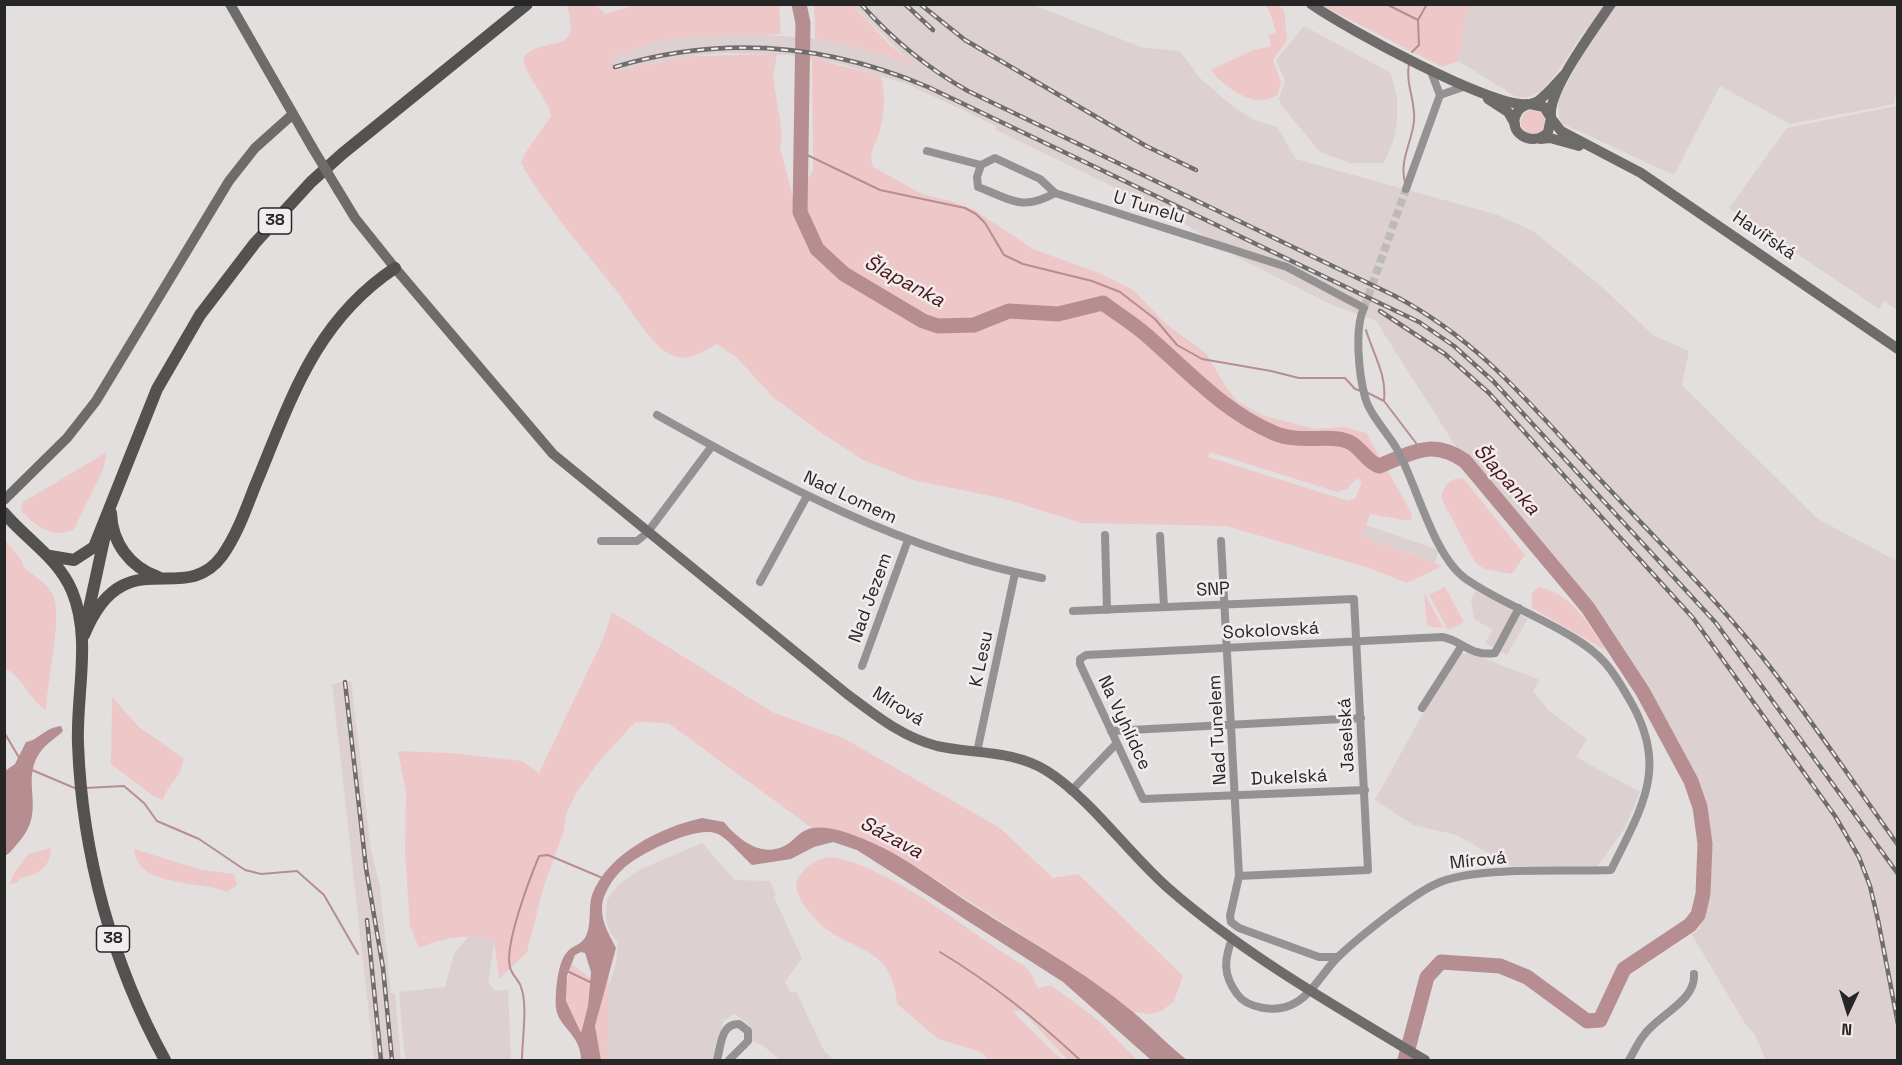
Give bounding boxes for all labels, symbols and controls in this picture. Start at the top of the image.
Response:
street label: U Tunelu [1110,187,1188,229]
street label: Havířská [1728,207,1800,265]
road number: 38 [258,208,292,234]
water label: Šlapanka [860,251,948,313]
water label: Šlapanka [1468,440,1544,520]
street label: Nad Lomem [800,467,900,529]
street label: Nad Jezem [845,550,897,646]
street label: SNP [1196,578,1230,602]
street label: Sokolovská [1222,618,1320,644]
street label: K Lesu [966,629,998,689]
street label: Na Vyhlídce [1093,672,1155,774]
street label: Nad Tunelem [1204,674,1232,786]
street label: Mírová [868,683,928,731]
street label: Jaselská [1334,697,1360,773]
street label: Dukelská [1250,765,1328,791]
water label: Sázava [856,812,926,864]
street label: Mírová [1449,847,1507,875]
road number: 38 [96,926,130,952]
north arrow [1818,981,1878,1041]
text: N [1841,1019,1853,1040]

